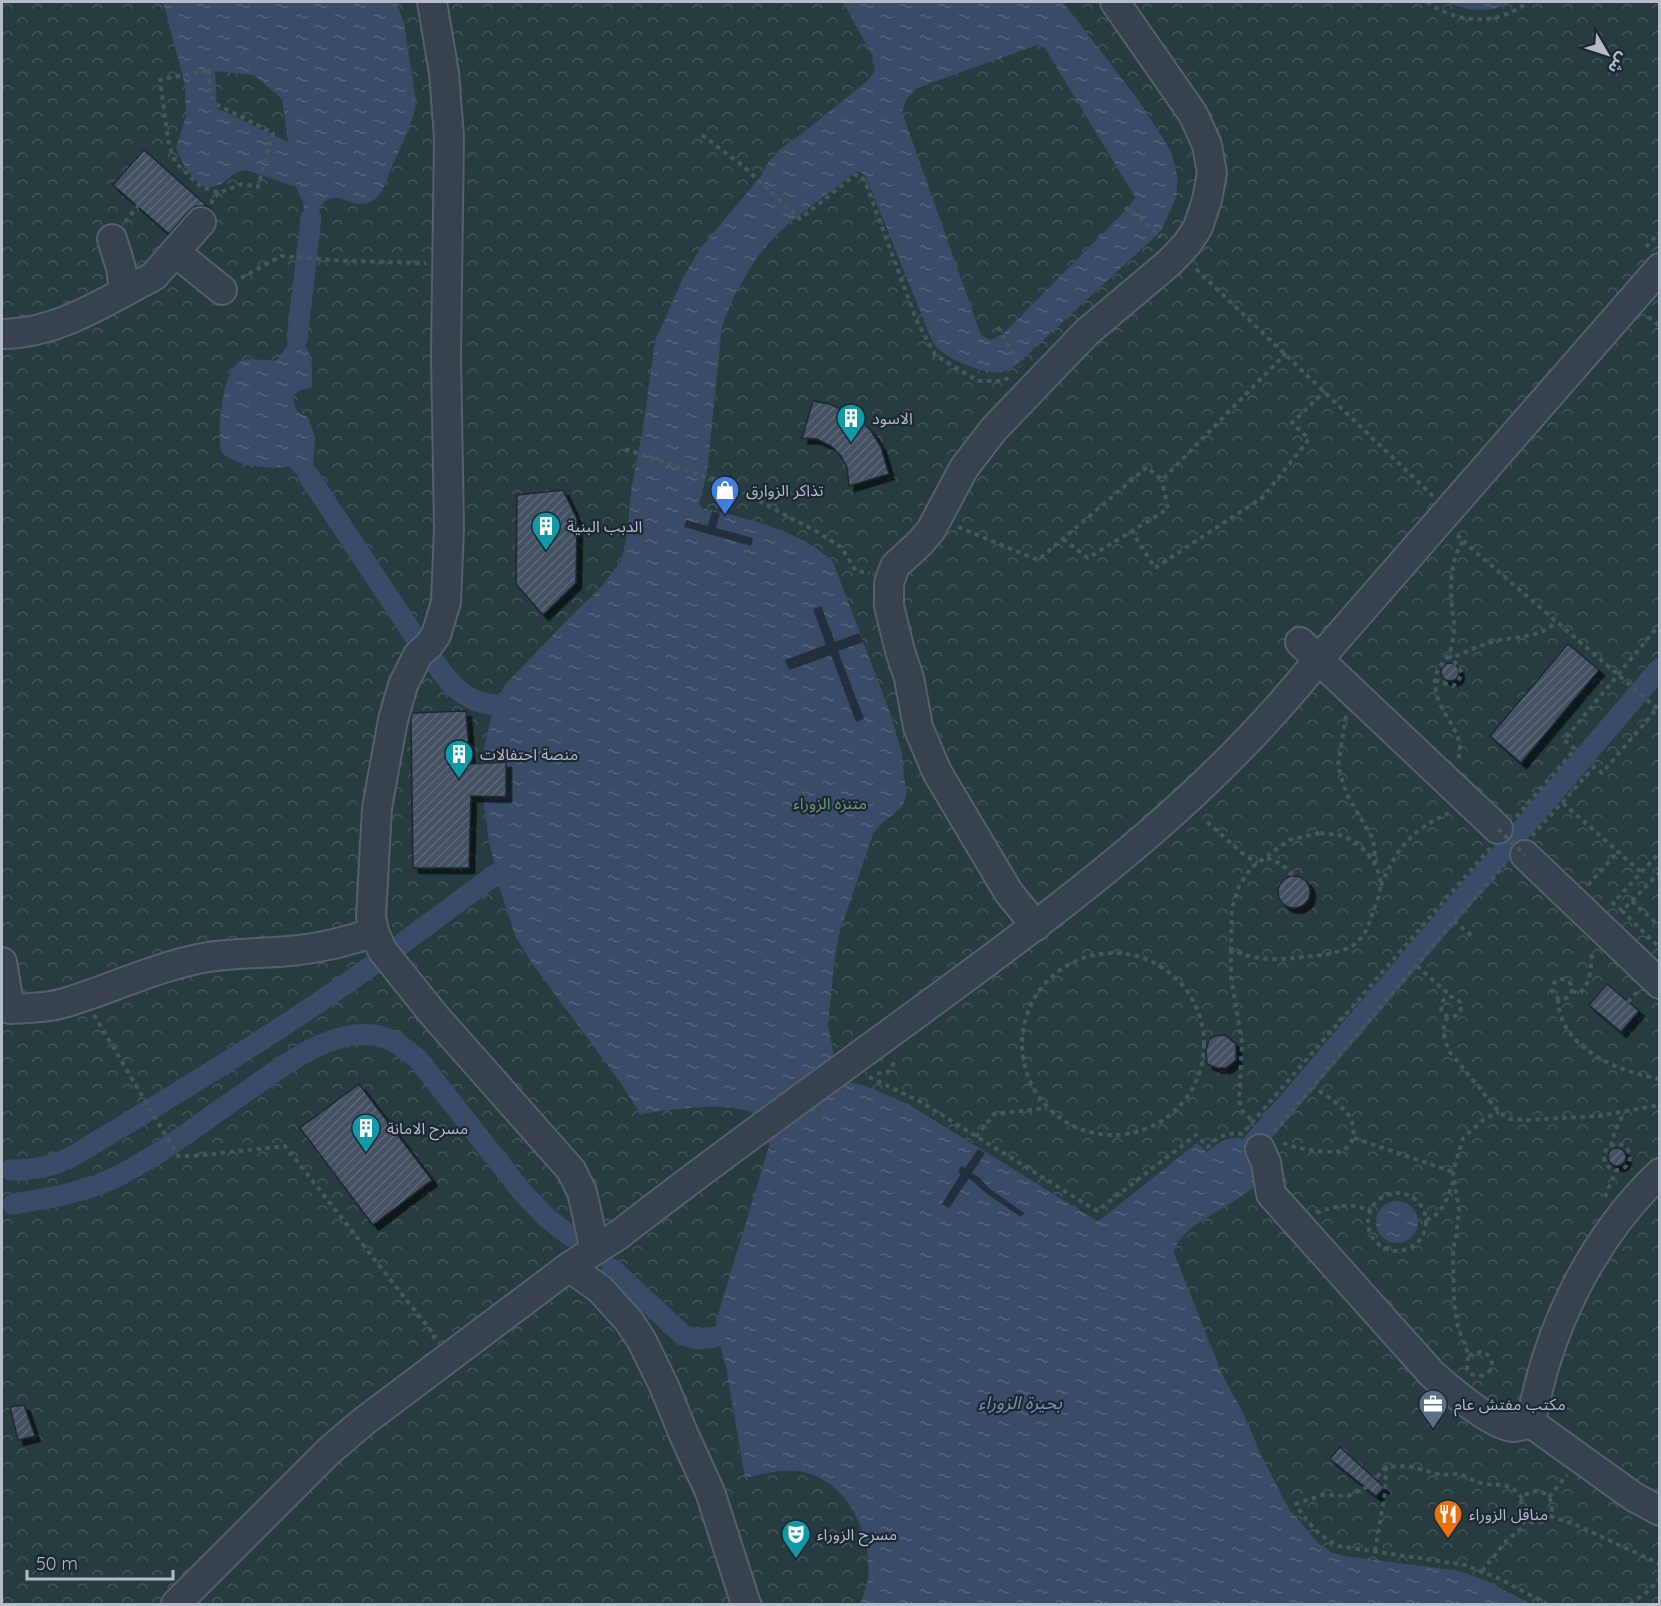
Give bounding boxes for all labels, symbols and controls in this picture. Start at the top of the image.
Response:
north arrow [1577,24,1637,84]
text: ش [1604,49,1633,78]
building icon: الاسود [835,402,867,444]
place label: الاسود [872,408,913,428]
shop icon: تذاكر الزوارق [709,474,741,516]
place label: تذاكر الزوارق [746,480,824,500]
building icon: الدبب البنية [530,510,562,552]
place label: الدبب البنية [567,516,642,536]
building icon: منصة احتفالات [443,738,475,780]
place label: منصة احتفالات [480,744,578,764]
park label: متنزه الزوراء [793,793,867,813]
building icon: مسرح الامانة [350,1112,382,1154]
place label: مسرح الامانة [387,1118,468,1141]
office icon: مكتب مفتش عام [1417,1388,1449,1430]
water label: بحيرة الزوراء [978,1391,1062,1414]
place label: مكتب مفتش عام [1454,1394,1566,1417]
restaurant icon: مناقل الزوراء [1432,1498,1464,1540]
place label: مناقل الزوراء [1469,1504,1548,1524]
theatre icon: مسرح الزوراء [780,1518,812,1560]
place label: مسرح الزوراء [817,1524,897,1547]
scale bar [27,1543,172,1581]
text: 50 m [36,1552,78,1575]

